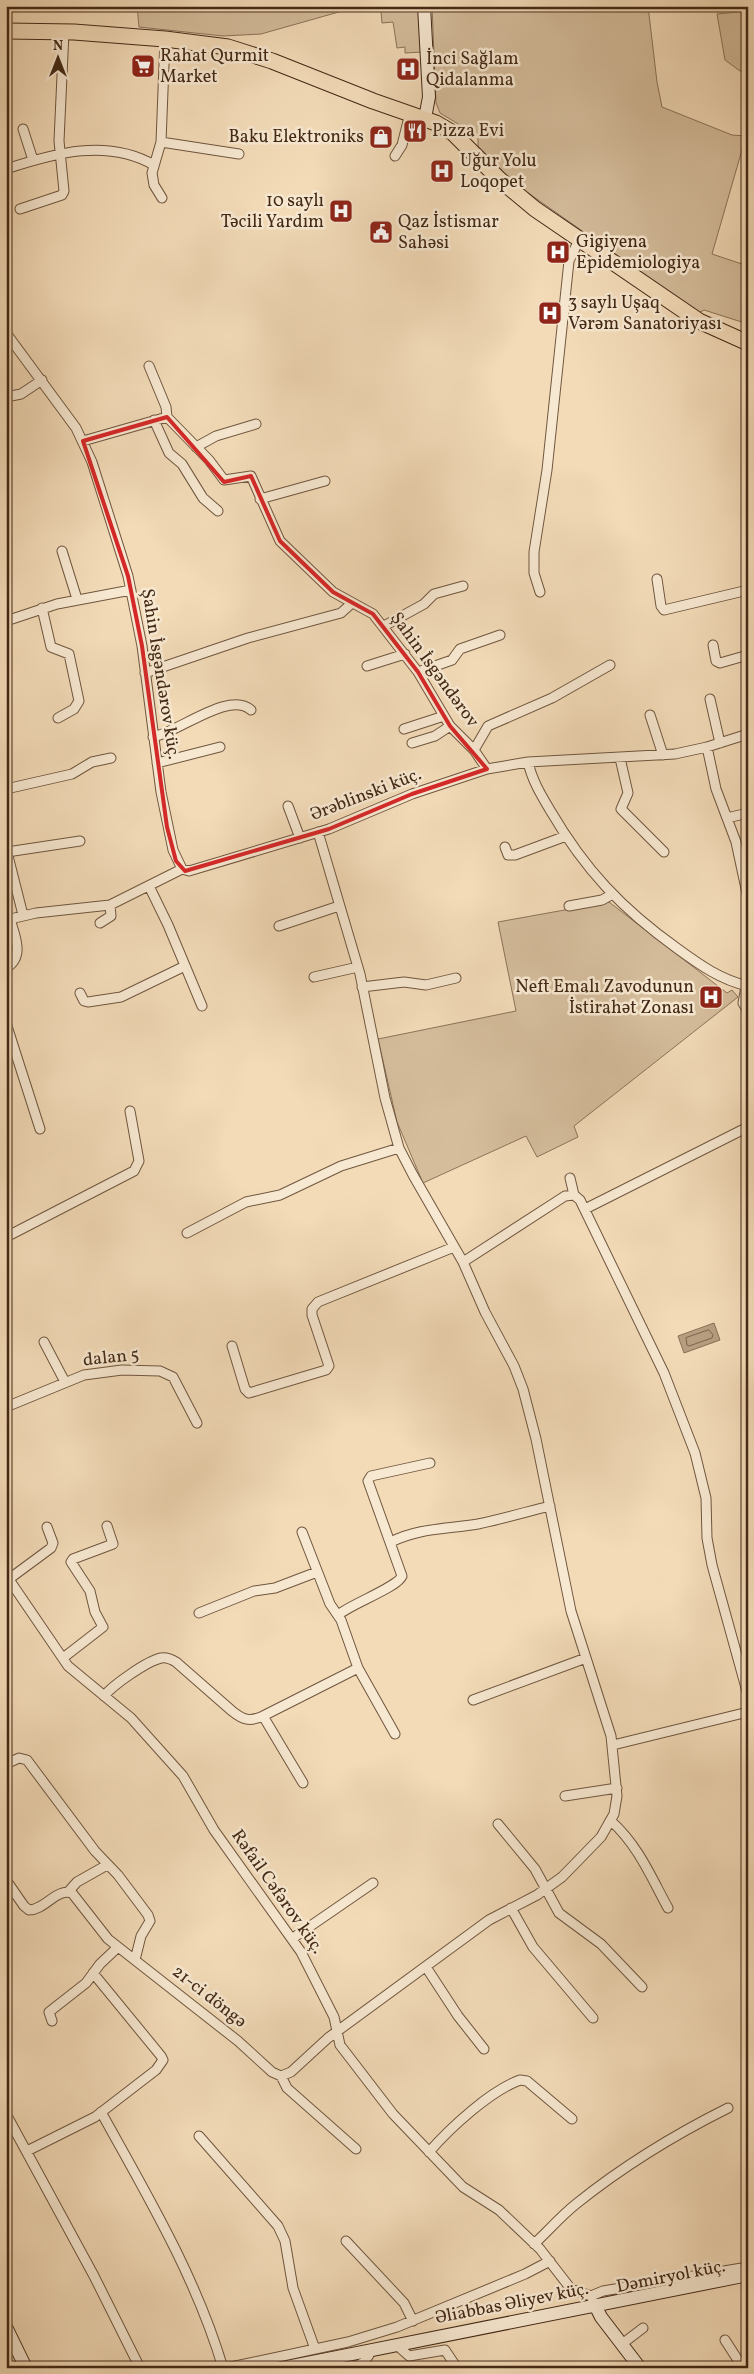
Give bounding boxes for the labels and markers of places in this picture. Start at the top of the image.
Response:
place label: Rahat Qurmit Market [160,44,269,90]
place label: İnci Sağlam Qidalanma [426,47,519,93]
supermarket icon: Rahat Qurmit Market [130,53,156,79]
hospital icon: İnci Sağlam Qidalanma [395,56,421,82]
restaurant icon: Pizza Evi [402,118,428,144]
place label: Pizza Evi [432,119,504,144]
shop icon: Baku Elektroniks [368,124,394,150]
place label: Baku Elektroniks [229,125,364,150]
place label: Uğur Yolu Loqopet [460,149,537,195]
hospital icon: Uğur Yolu Loqopet [429,158,455,184]
place label: 10 saylı Təcili Yardım [221,189,324,235]
hospital icon: 10 saylı Təcili Yardım [328,198,354,224]
place label: Qaz İstismar Sahəsi [398,210,499,256]
public building icon: Qaz İstismar Sahəsi [368,219,394,245]
place label: Gigiyena Epidemiologiya [576,230,700,276]
hospital icon: Gigiyena Epidemiologiya [545,239,571,265]
place label: 3 saylı Uşaq Vərəm Sanatoriyası [568,291,722,337]
hospital icon: 3 saylı Uşaq Vərəm Sanatoriyası [537,300,563,326]
place label: Neft Emalı Zavodunun İstirahət Zonası [515,975,694,1021]
hospital icon: Neft Emalı Zavodunun İstirahət Zonası [698,984,724,1010]

